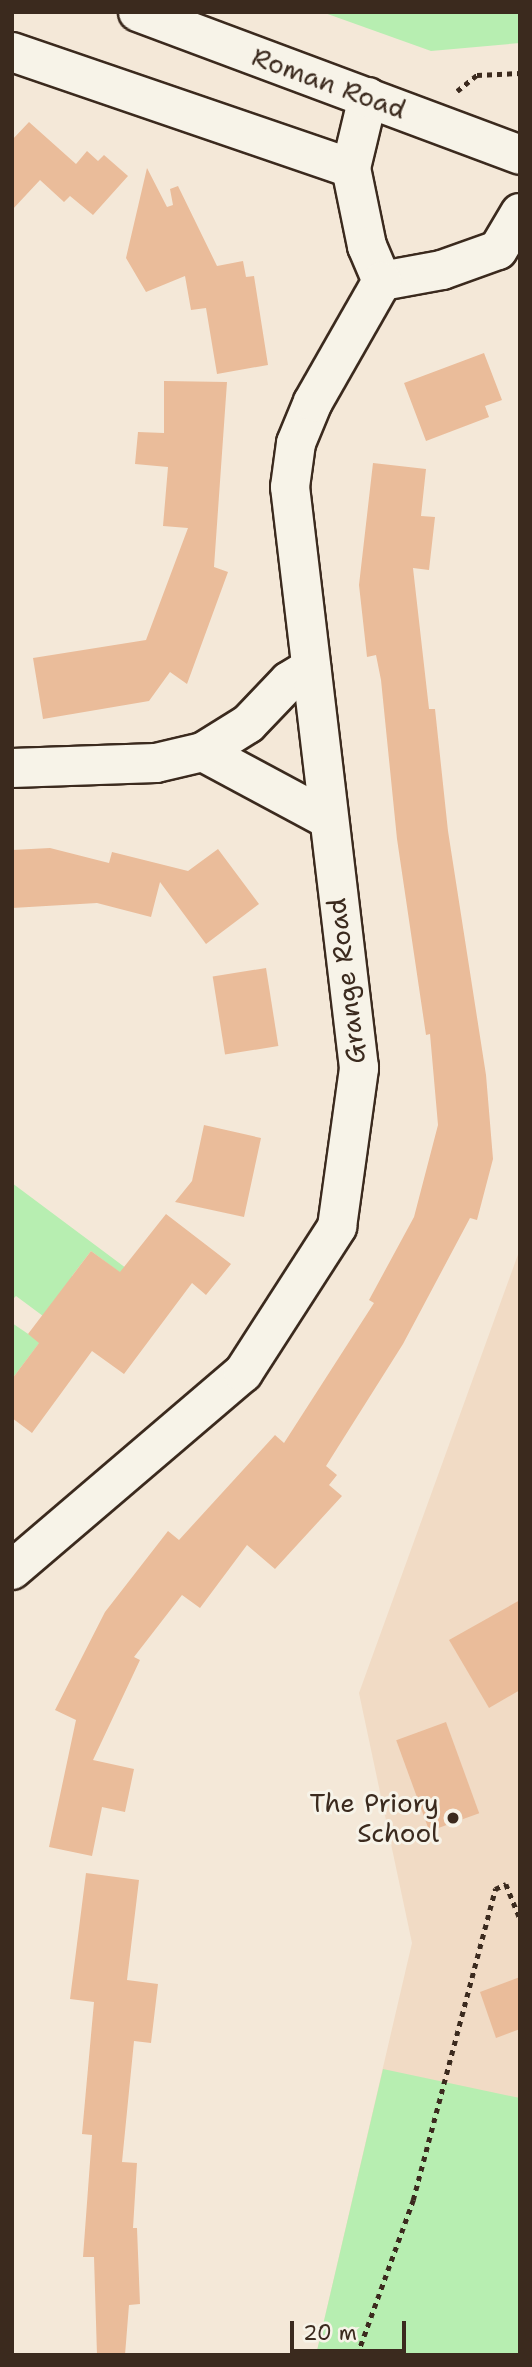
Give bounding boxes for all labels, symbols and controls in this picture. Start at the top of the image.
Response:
street label: Roman Road [248,41,410,125]
street label: Grange Road [320,896,372,1066]
place label: The Priory School [309,1787,439,1848]
marker: The Priory School [445,1810,461,1826]
scale bar [294,2308,410,2352]
text: 20 m [303,2319,357,2347]

